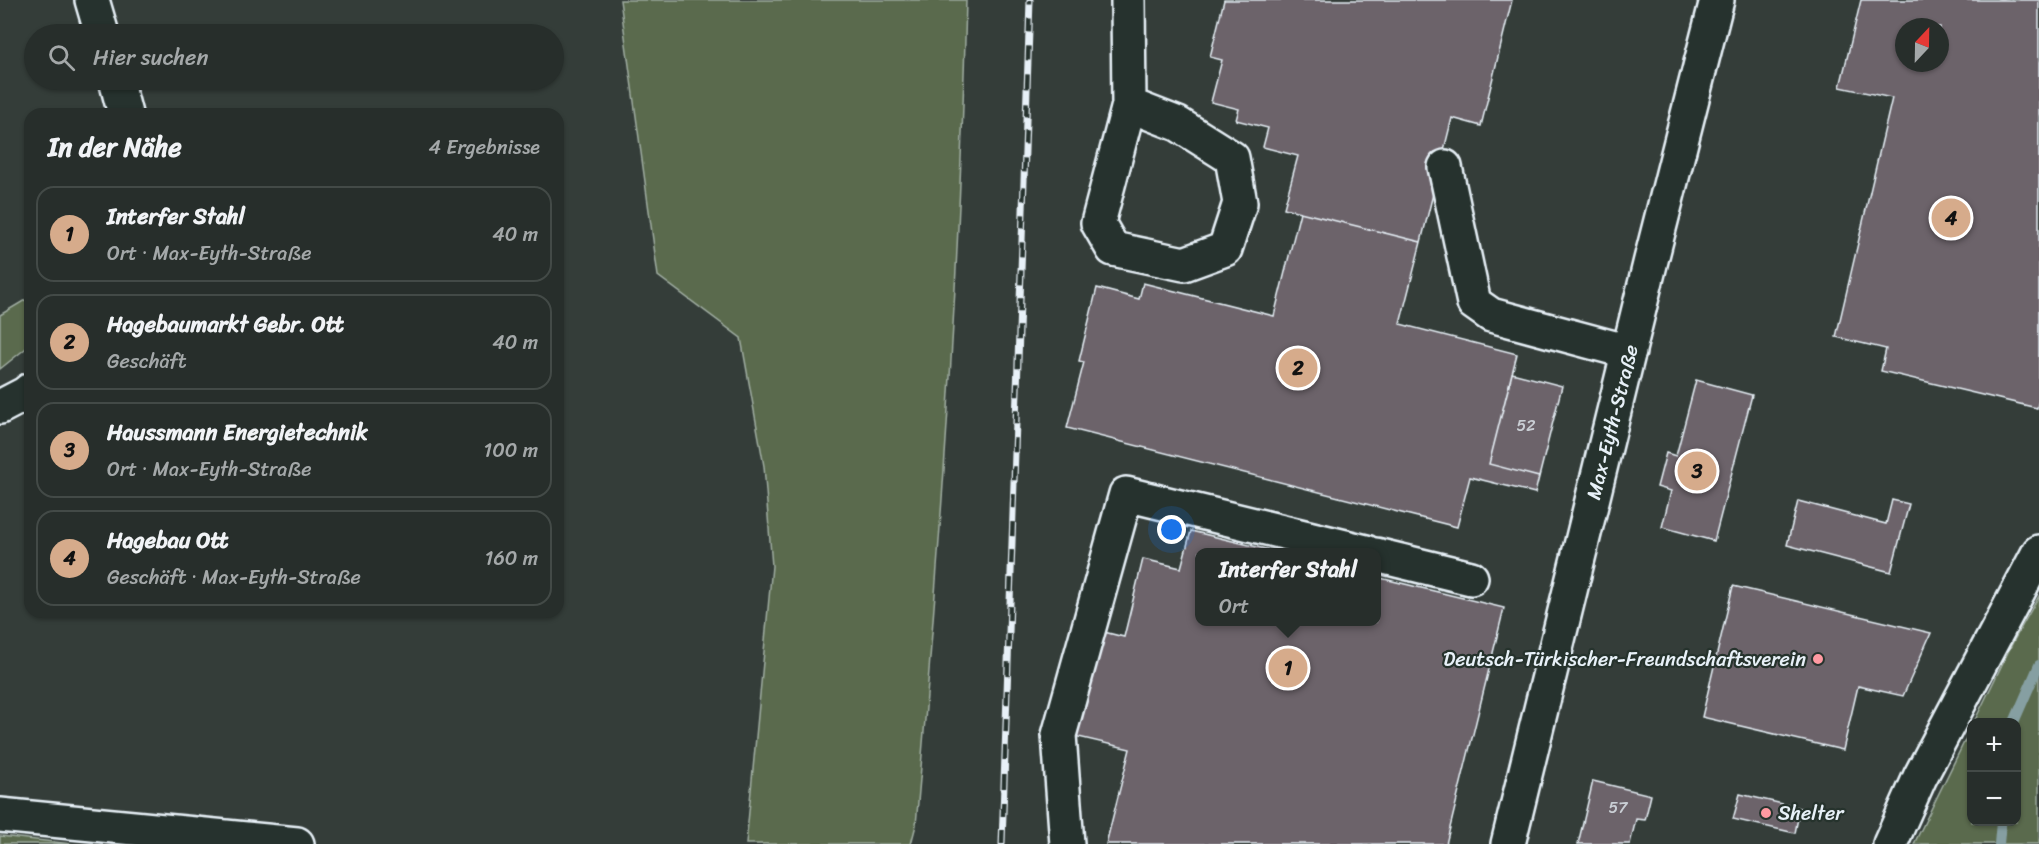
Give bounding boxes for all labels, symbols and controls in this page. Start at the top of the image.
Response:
north arrow [1895,18,1949,72]
search box [24,24,564,90]
text: Hier suchen [93,38,208,77]
icon: search [45,41,78,74]
text: In der Nähe [48,124,182,170]
text: 4 Ergebnisse [429,130,540,165]
pin: 4 [1932,196,1970,240]
text: Interfer Stahl [107,197,245,236]
text: 1 [65,217,74,252]
text: 40 m [492,217,538,252]
text: Ort · Max-Eyth-Straße [107,236,311,271]
text: Hagebaumarkt Gebr. Ott [107,305,344,344]
text: 2 [64,325,75,360]
text: 40 m [492,325,538,360]
street label: Max-Eyth-Straße [1576,341,1649,503]
text: Geschäft [107,344,186,379]
pin: 2 [1278,346,1318,391]
house number: 52 [1516,411,1536,440]
text: Haussmann Energietechnik [107,413,368,452]
text: 3 [64,433,75,468]
text: 100 m [484,433,538,468]
pin: 3 [1678,448,1716,494]
text: Ort · Max-Eyth-Straße [107,452,311,487]
your location [1157,515,1186,544]
text: Hagebau Ott [107,521,229,560]
text: 4 [63,541,76,576]
text: 160 m [485,541,538,576]
popup [1195,548,1381,626]
text: Interfer Stahl [1219,550,1357,589]
text: Geschäft · Max-Eyth-Straße [107,560,361,595]
text: Ort [1219,589,1249,624]
place label: Deutsch-Türkischer-Freundschaftsverein [1443,642,1806,677]
pin: 1 [1268,646,1308,690]
marker: Deutsch-Türkischer-Freundschaftsverein [1811,652,1825,666]
map controls [1967,718,2021,826]
button: + [1967,718,2021,772]
button: − [1967,772,2021,826]
house number: 57 [1609,793,1628,822]
place label: Shelter [1778,796,1845,831]
marker: Shelter [1759,806,1773,820]

